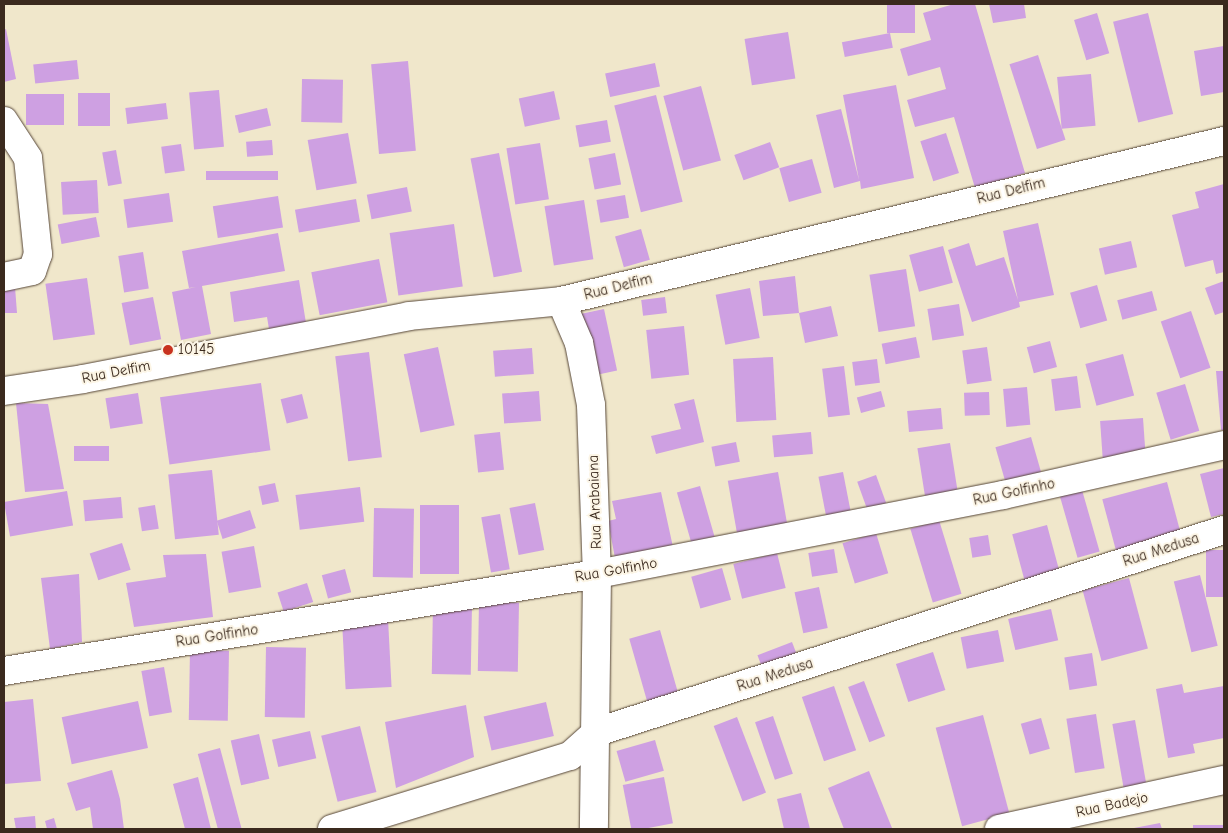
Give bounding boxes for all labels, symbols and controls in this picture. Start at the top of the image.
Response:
street label: Rua Delfim [975,174,1047,208]
street label: Rua Delfim [582,270,654,304]
place label: 10145 [178,341,214,359]
marker: 10145 [162,344,174,356]
street label: Rua Delfim [80,357,152,387]
street label: Rua Arabaiana [584,455,606,549]
street label: Rua Golfinho [971,475,1057,509]
street label: Rua Medusa [1121,529,1201,571]
street label: Rua Golfinho [573,554,659,586]
street label: Rua Golfinho [175,621,259,651]
street label: Rua Medusa [735,654,815,696]
street label: Rua Badejo [1074,789,1150,821]

